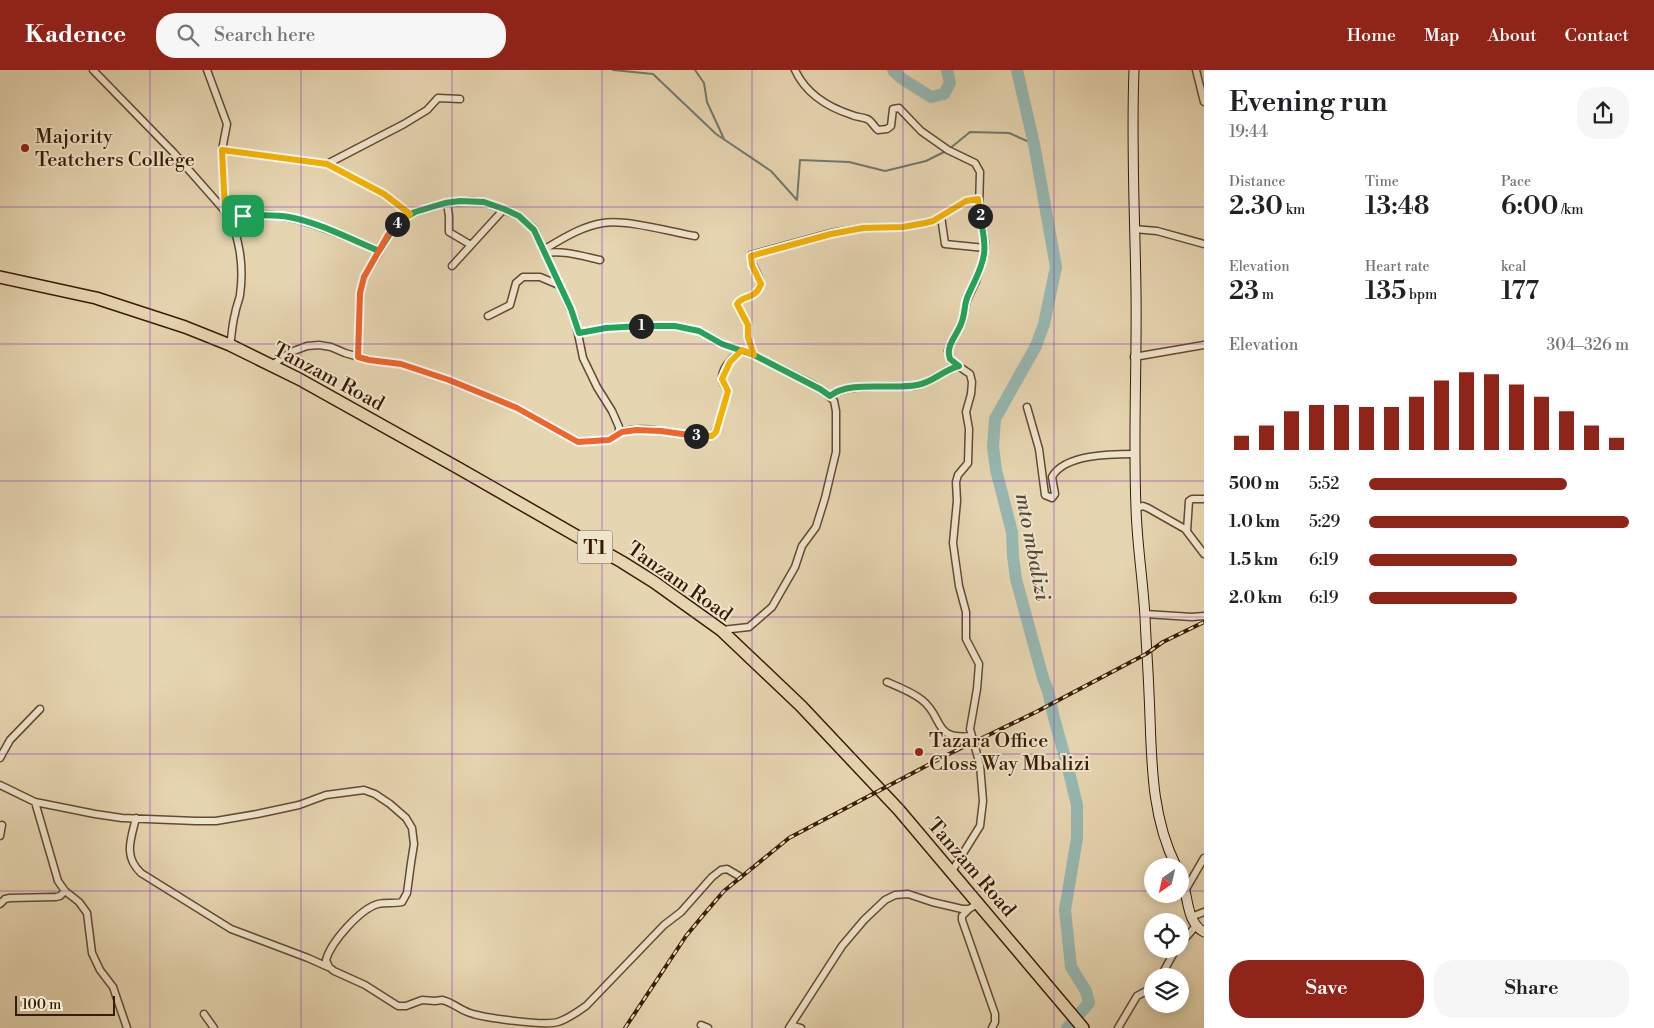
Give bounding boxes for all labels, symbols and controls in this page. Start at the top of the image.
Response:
search box [156,13,506,58]
text: Kadence [25,20,126,50]
icon: search [174,21,202,49]
text: Search here [214,23,315,47]
text: Home [1347,24,1396,47]
text: Map [1424,24,1460,47]
text: About [1488,24,1537,47]
text: Contact [1565,24,1629,47]
text: Evening run [1229,85,1388,120]
button: share [1577,87,1629,139]
text: 19:44 [1229,122,1268,142]
place label: Majority Teatchers College [35,125,195,173]
marker: Majority Teatchers College [19,142,31,154]
text: Distance [1229,173,1286,191]
text: Time [1365,173,1399,191]
text: Pace [1501,173,1531,191]
text: 2.30 [1229,191,1283,222]
text: 13:48 [1365,191,1430,222]
text: 6:00 [1501,191,1558,222]
pin [222,195,264,237]
text: km [1283,201,1305,219]
text: /km [1558,201,1583,219]
icon: arrive [229,202,257,230]
pin: 2 [968,204,992,228]
text: 2 [976,207,985,225]
pin: 4 [384,212,410,236]
text: 4 [393,215,402,233]
text: Elevation [1229,258,1290,276]
text: Heart rate [1365,258,1430,276]
text: kcal [1501,258,1526,276]
text: 23 [1229,276,1259,307]
text: 135 [1365,276,1406,307]
text: 177 [1501,276,1539,307]
text: m [1259,286,1274,304]
text: bpm [1406,286,1437,304]
pin: 1 [628,314,654,338]
text: 1 [638,317,645,335]
text: Elevation [1229,335,1298,355]
text: 304–326 m [1546,335,1629,355]
street label: Tanzam Road [268,337,389,417]
pin: 3 [684,424,708,448]
text: 3 [692,427,701,445]
text: 500 m [1229,474,1279,494]
text: 5:52 [1309,474,1339,494]
water label: mto mbalizi [1009,491,1055,603]
text: 1.0 km [1229,512,1280,532]
text: 5:29 [1309,512,1340,532]
road number: T1 [578,531,612,564]
street label: Tanzam Road [622,537,737,628]
text: 1.5 km [1229,550,1278,570]
text: 6:19 [1309,550,1338,570]
text: 2.0 km [1229,588,1282,608]
text: 6:19 [1309,588,1338,608]
place label: Tazara Office Closs Way Mbalizi [929,729,1091,777]
marker: Tazara Office Closs Way Mbalizi [913,746,925,758]
street label: Tanzam Road [921,813,1021,923]
north arrow [1144,858,1189,902]
map controls [1144,858,1189,1013]
button: locate [1144,913,1189,958]
button: Save [1229,960,1424,1018]
button: Share [1434,960,1629,1018]
button: layers [1144,968,1189,1013]
scale bar [15,993,115,1016]
text: 100 m [22,996,61,1014]

